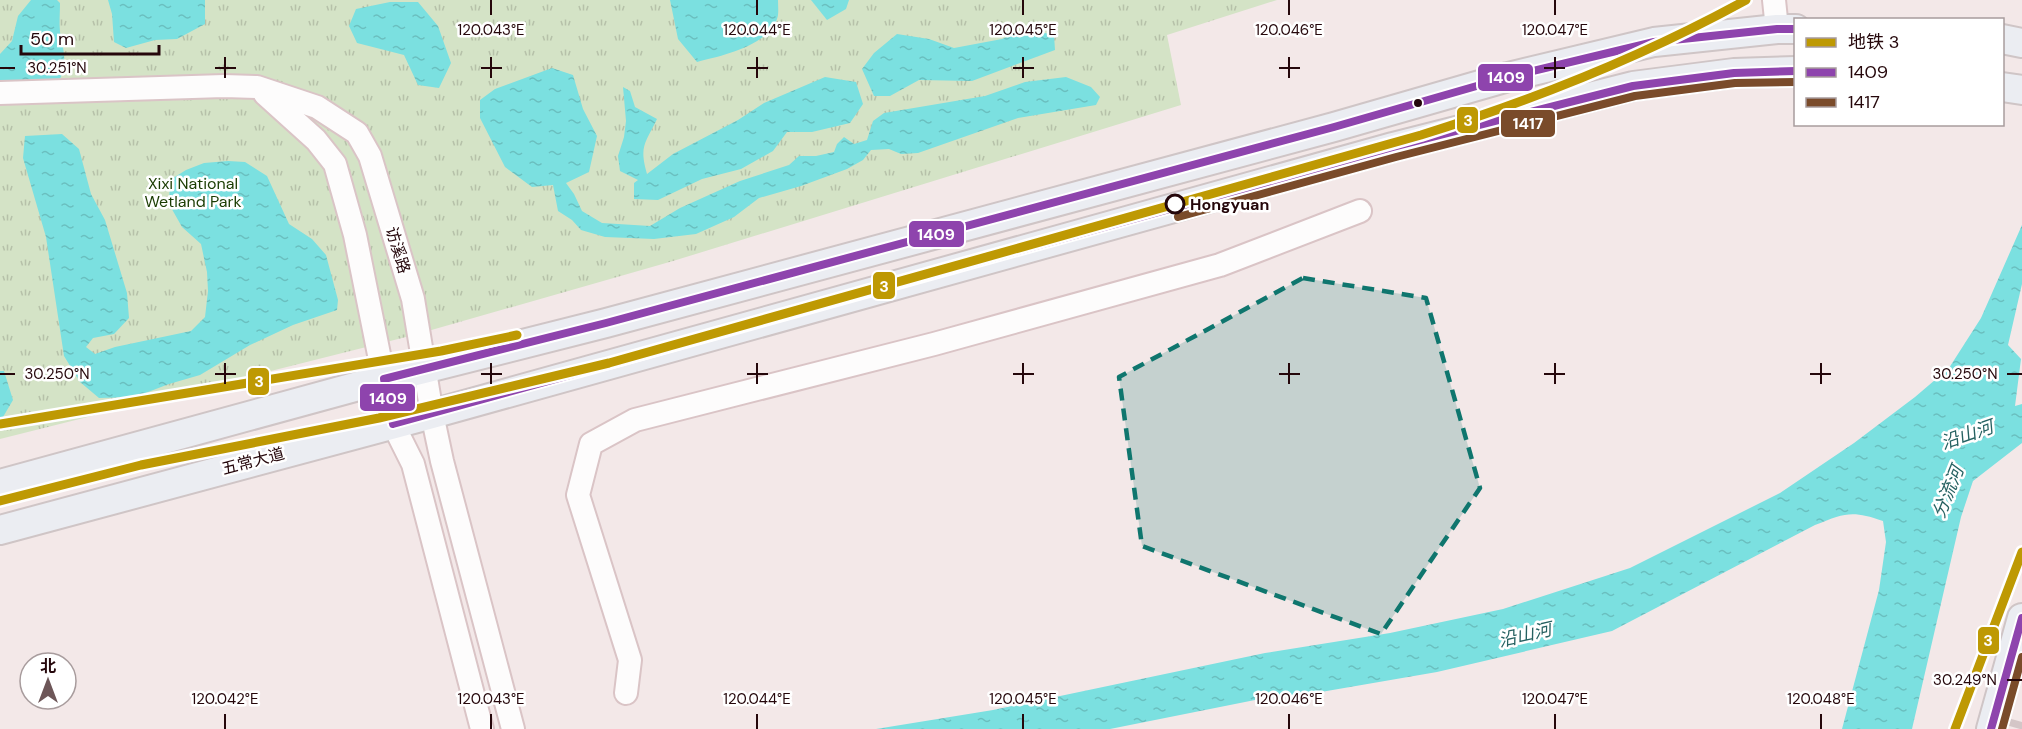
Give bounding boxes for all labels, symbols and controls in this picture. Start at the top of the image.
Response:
scale bar [21,18,159,56]
legend [1794,18,2004,126]
text: 120.043°E [457,20,525,40]
text: 120.044°E [723,20,791,40]
text: 120.045°E [989,20,1057,40]
text: 120.046°E [1255,20,1323,40]
text: 120.047°E [1522,20,1588,40]
text: 50 m [30,27,74,51]
text: 地铁 3 [1848,30,1899,54]
text: 30.251°N [27,58,87,78]
text: 1409 [1848,60,1888,84]
line badge: 1409 [1477,63,1534,92]
text: 1409 [1487,67,1525,88]
text: 1417 [1848,90,1880,114]
unlabelled marker [1412,97,1424,109]
line badge: 3 [1456,106,1479,134]
line badge: 1417 [1500,109,1556,138]
text: 3 [1463,110,1473,131]
text: 1417 [1513,113,1544,134]
park label: Xixi National Wetland Park [144,173,242,212]
marker: Hongyuan [1165,194,1185,214]
place label: Hongyuan [1190,194,1269,215]
line badge: 1409 [908,220,965,248]
street label: 访溪路 [381,224,415,276]
text: 1409 [917,224,955,245]
line badge: 3 [872,271,896,300]
text: 3 [879,276,889,297]
text: 30.250°N [24,364,90,384]
text: 30.250°N [1932,364,1998,384]
line badge: 3 [247,367,270,396]
text: 3 [254,371,264,392]
line badge: 1409 [359,383,416,412]
text: 1409 [369,388,407,409]
water label: 沿山河 [1938,414,1999,455]
street label: 五常大道 [219,443,287,479]
water label: 分流河 [1927,460,1970,522]
water label: 沿山河 [1496,617,1557,653]
line badge: 3 [1977,626,2000,655]
text: 3 [1983,630,1993,651]
north arrow [18,651,78,711]
text: 北 [40,656,56,677]
text: 30.249°N [1933,670,1997,690]
text: 120.042°E [192,689,258,709]
text: 120.043°E [457,689,525,709]
text: 120.044°E [723,689,791,709]
text: 120.045°E [989,689,1057,709]
text: 120.046°E [1255,689,1323,709]
text: 120.047°E [1522,689,1588,709]
text: 120.048°E [1787,689,1855,709]

